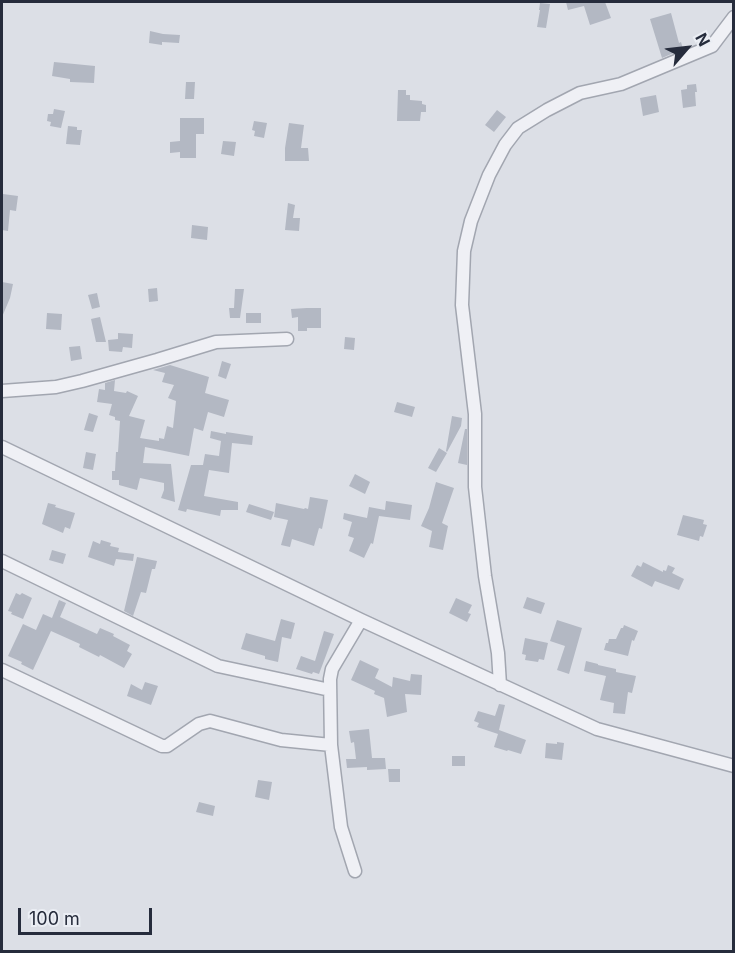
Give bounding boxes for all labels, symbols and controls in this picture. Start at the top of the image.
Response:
north arrow [657,18,717,78]
text: N [691,29,715,50]
scale bar [21,896,154,934]
text: 100 m [29,908,80,929]

